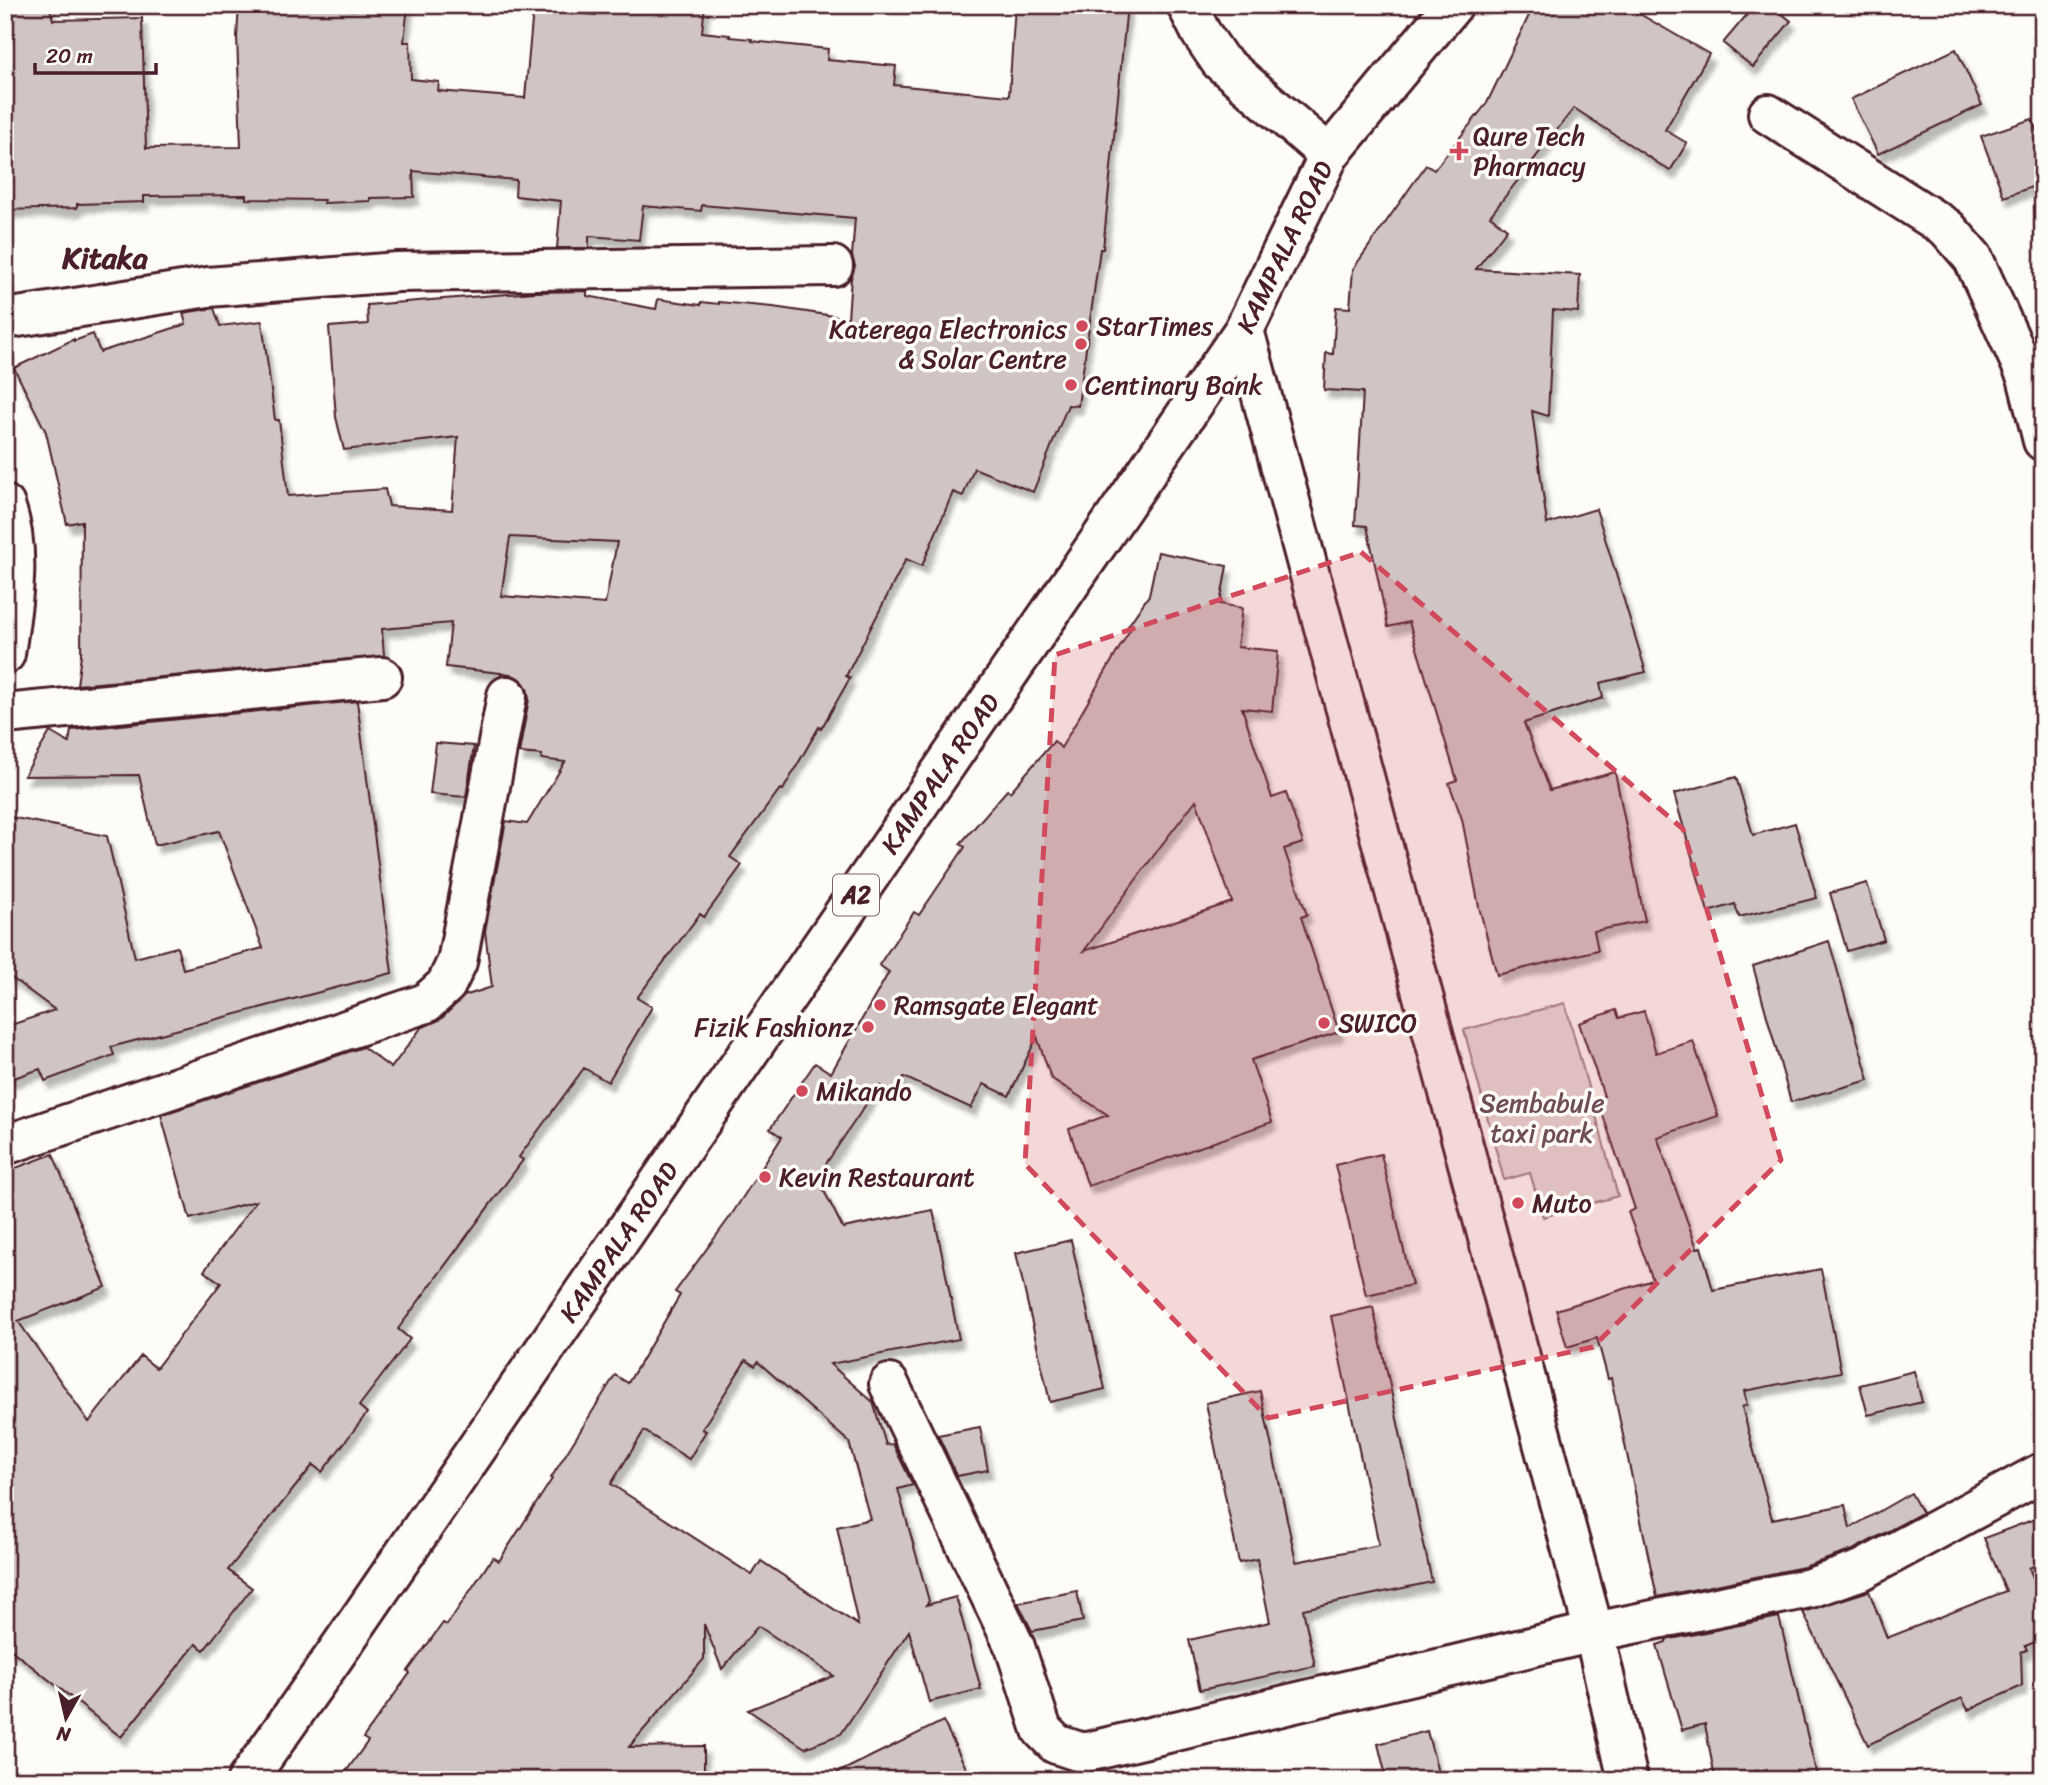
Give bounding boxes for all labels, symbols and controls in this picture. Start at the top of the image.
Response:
scale bar [35,32,156,76]
text: 20 m [46,37,93,75]
place label: Qure Tech Pharmacy [1473,113,1586,189]
marker: Qure Tech Pharmacy [1451,143,1467,159]
street label: KAMPALA ROAD [1223,152,1346,341]
district label: Kitaka [61,231,149,285]
place label: StarTimes [1096,303,1214,349]
place label: Katerega Electronics & Solar Centre [829,306,1068,382]
marker: StarTimes [1074,318,1090,334]
marker: Katerega Electronics & Solar Centre [1073,336,1089,352]
place label: Centinary Bank [1085,362,1263,408]
marker: Centinary Bank [1063,377,1079,393]
street label: KAMPALA ROAD [868,683,1012,864]
road number: A2 [833,874,879,916]
place label: Ramsgate Elegant [894,982,1098,1028]
marker: Ramsgate Elegant [872,997,888,1013]
place label: SWICO [1338,1000,1417,1046]
place label: Fizik Fashionz [694,1004,855,1050]
marker: SWICO [1316,1015,1332,1031]
marker: Fizik Fashionz [860,1019,876,1035]
place label: Mikando [816,1068,912,1114]
park label: Sembabule taxi park [1479,1080,1605,1156]
marker: Mikando [794,1083,810,1099]
street label: KAMPALA ROAD [546,1151,691,1332]
place label: Kevin Restaurant [779,1154,975,1200]
marker: Kevin Restaurant [757,1169,773,1185]
place label: Muto [1532,1180,1592,1226]
marker: Muto [1510,1195,1526,1211]
north arrow [32,1684,102,1754]
text: N [54,1717,74,1752]

